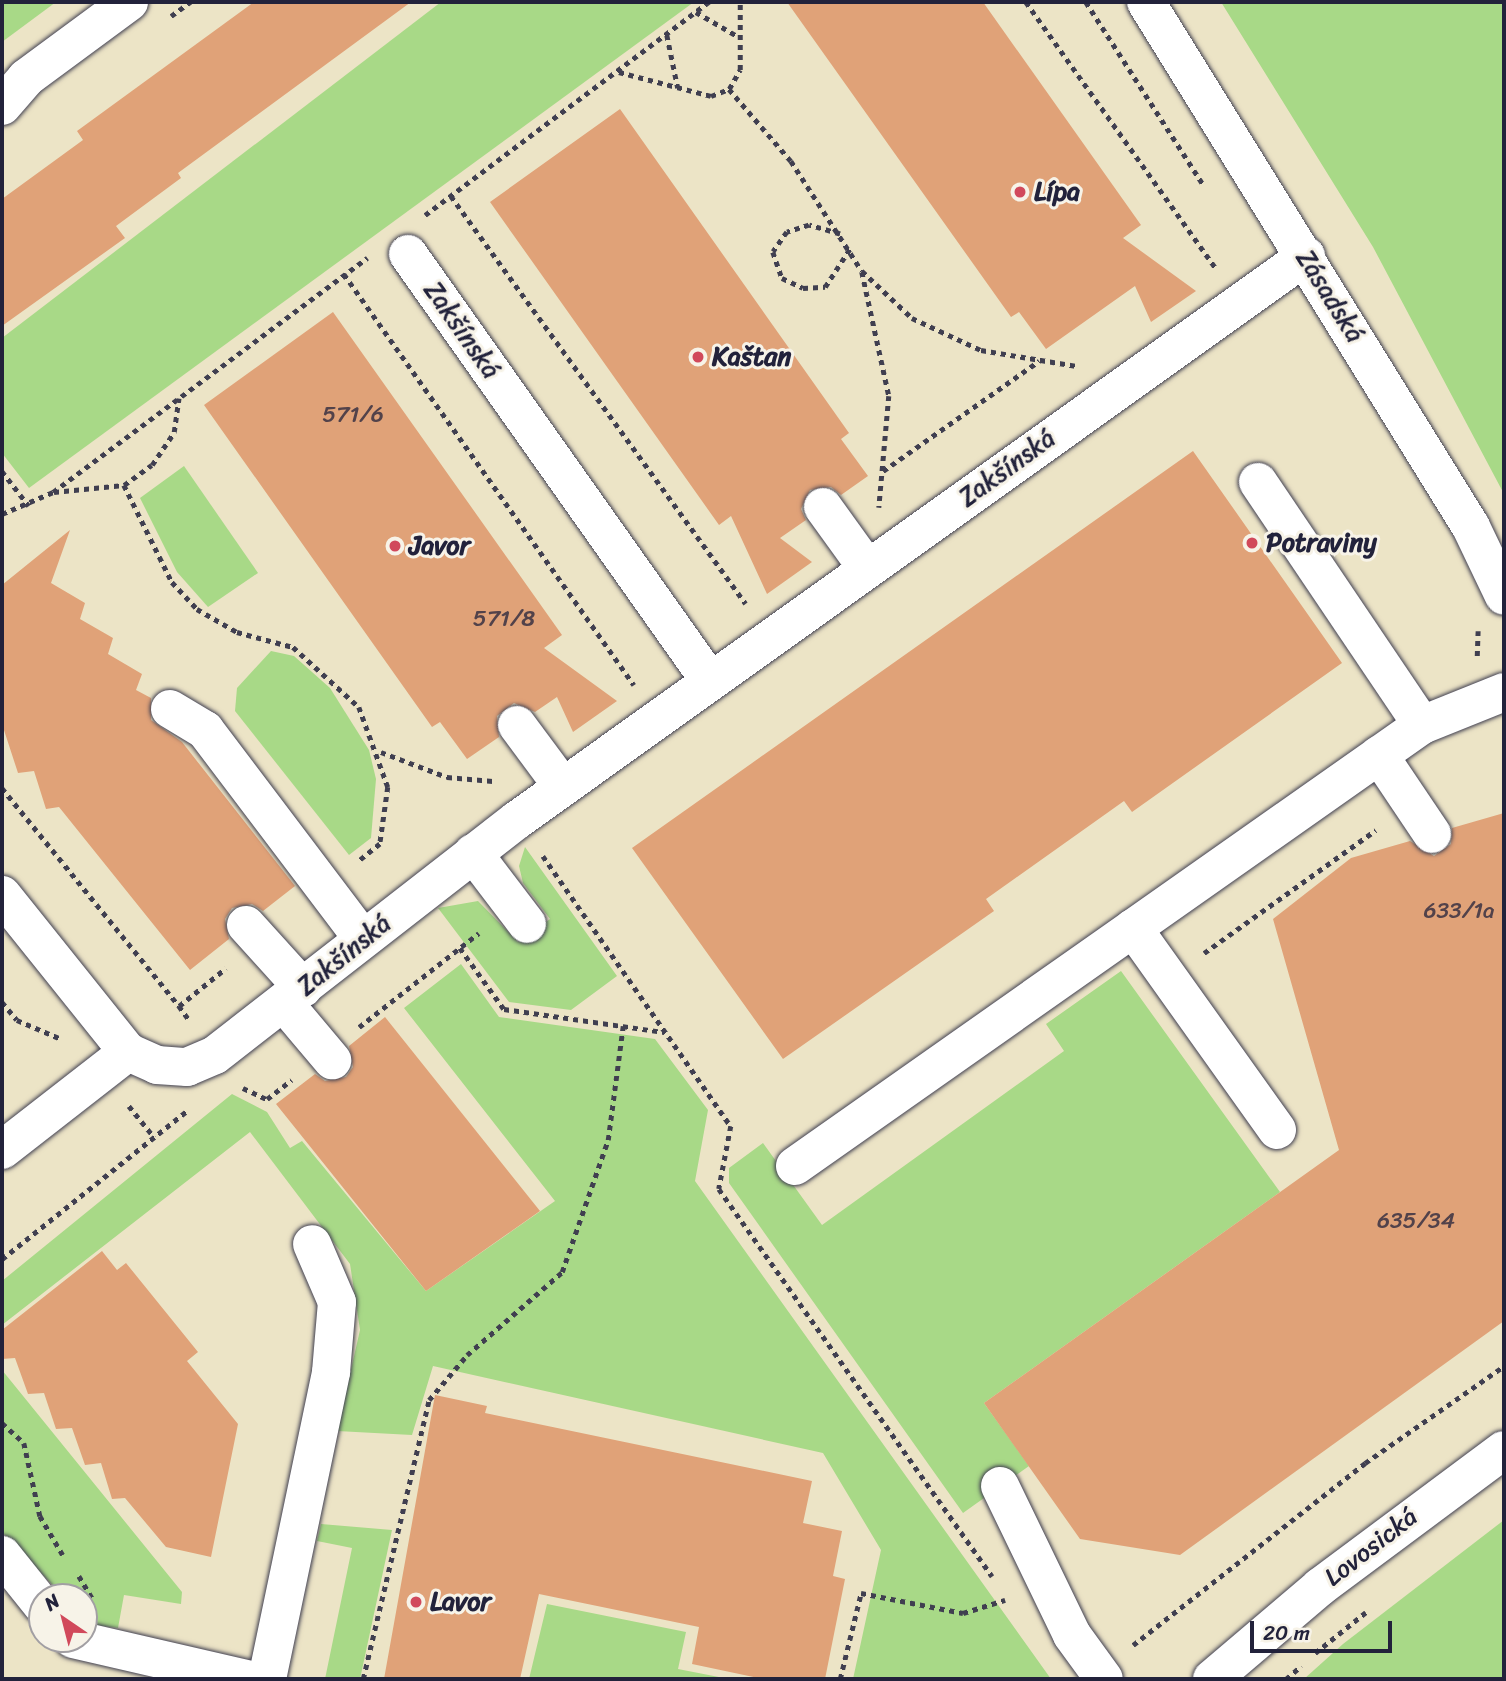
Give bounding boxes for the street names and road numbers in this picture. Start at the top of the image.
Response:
street label: Zásadská [1289,244,1371,348]
street label: Zakšínská [417,275,507,385]
street label: Zakšínská [953,423,1061,513]
street label: Zakšínská [291,908,397,1002]
street label: Lovosická [1318,1501,1424,1593]

